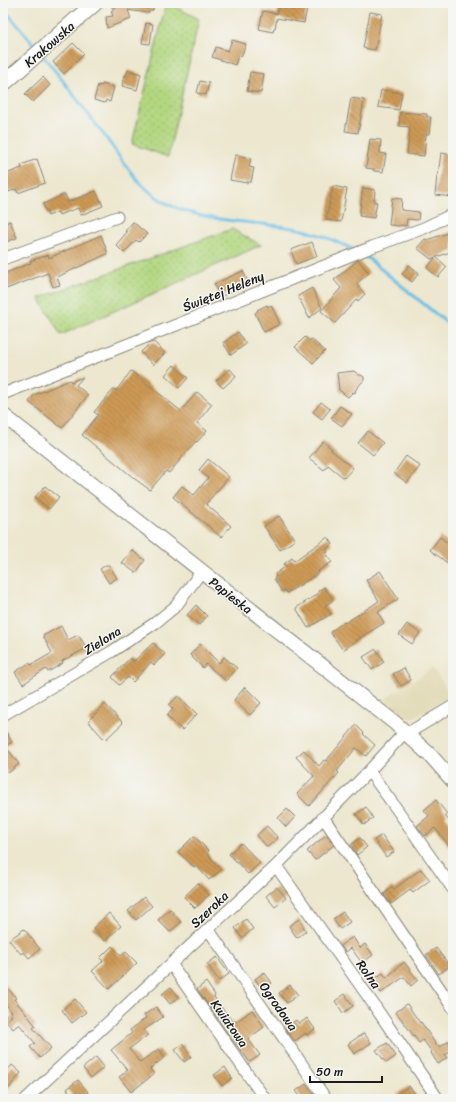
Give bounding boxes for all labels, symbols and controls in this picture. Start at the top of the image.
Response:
street label: Krakowska [19,15,80,73]
street label: Świętej Heleny [179,264,268,318]
street label: Papieska [204,571,258,620]
street label: Zielona [79,620,126,661]
street label: Szeroka [185,885,234,934]
street label: Rolna [350,955,387,994]
street label: Ogrodowa [253,977,304,1036]
street label: Kwiatowa [204,994,255,1053]
scale bar [310,1058,382,1084]
text: 50 m [316,1061,343,1083]

